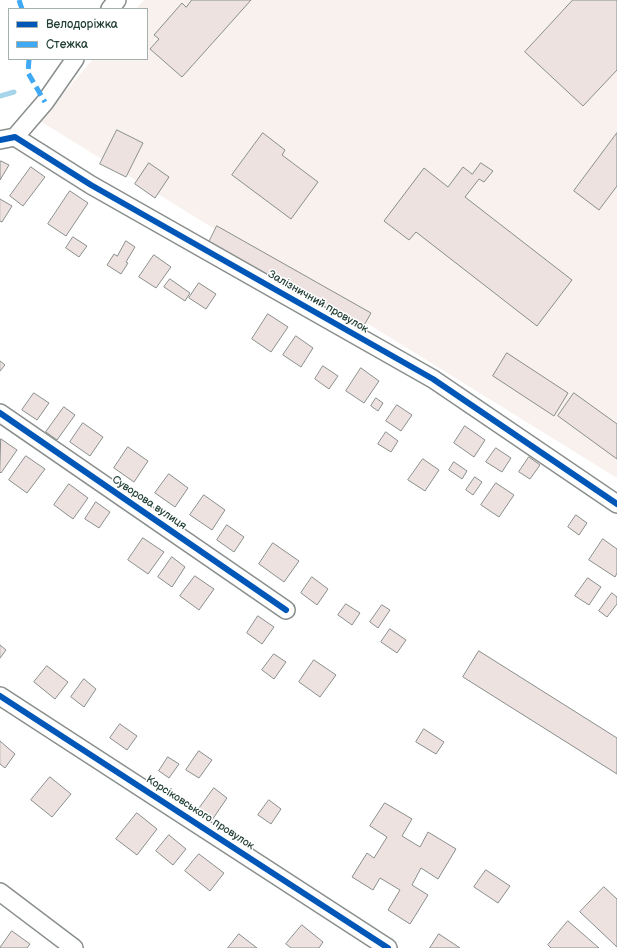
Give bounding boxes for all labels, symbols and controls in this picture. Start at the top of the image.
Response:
legend [8,8,148,60]
text: Велодоріжка [46,17,118,32]
text: Стежка [46,37,88,52]
street label: Залізничний провулок [265,268,371,336]
street label: Суворова вулиця [109,473,189,533]
street label: Корсіковського провулок [143,773,257,853]

